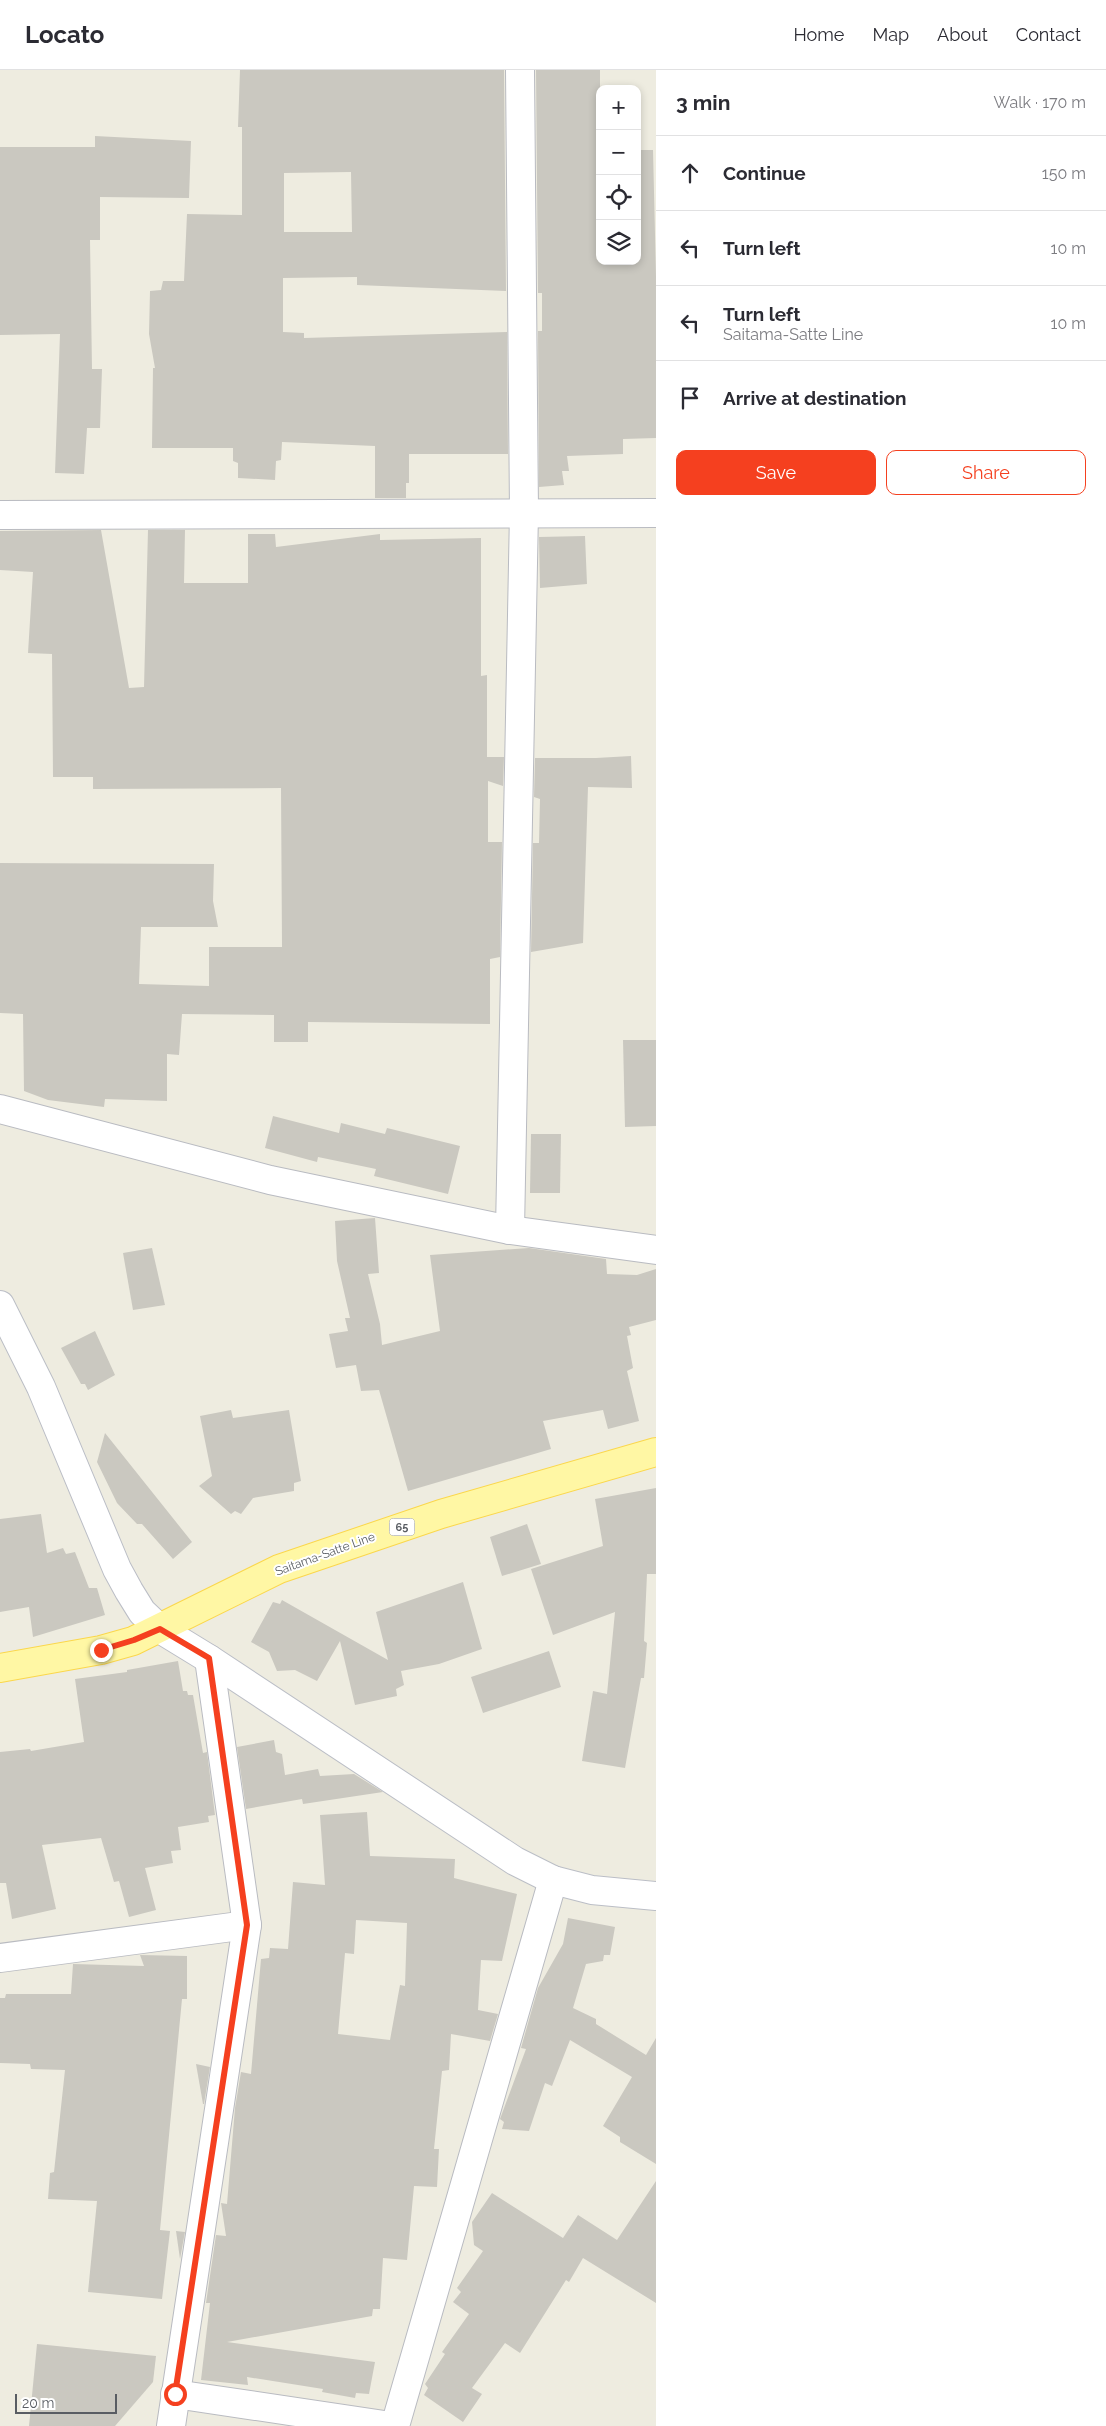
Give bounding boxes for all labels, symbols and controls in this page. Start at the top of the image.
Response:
text: Locato [25,20,104,49]
text: Home [793,24,844,45]
text: Map [872,24,909,45]
text: About [937,24,988,45]
text: Contact [1016,24,1081,45]
map controls [596,85,641,265]
button: + [596,85,641,130]
text: 3 min [676,90,730,115]
text: Walk · 170 m [994,93,1086,112]
button: − [596,130,641,175]
icon: ahead [676,159,704,187]
text: Continue [723,162,806,184]
text: 150 m [1042,164,1086,183]
button: locate [596,175,641,220]
button: layers [596,220,641,265]
icon: left [676,234,704,262]
text: Turn left [723,237,800,259]
text: 10 m [1051,239,1086,258]
text: Turn left [723,303,800,325]
icon: left [676,309,704,337]
text: 10 m [1051,314,1086,333]
text: Saitama-Satte Line [723,325,863,344]
icon: arrive [676,384,704,412]
text: Arrive at destination [723,387,907,409]
button: Save [676,450,876,495]
button: Share [886,450,1086,495]
road number: 65 [390,1518,414,1535]
street label: Saitama-Satte Line [273,1529,377,1579]
route end [90,1639,113,1662]
route start [164,2383,187,2406]
scale bar [15,2391,118,2414]
text: 20 m [22,2395,54,2411]

